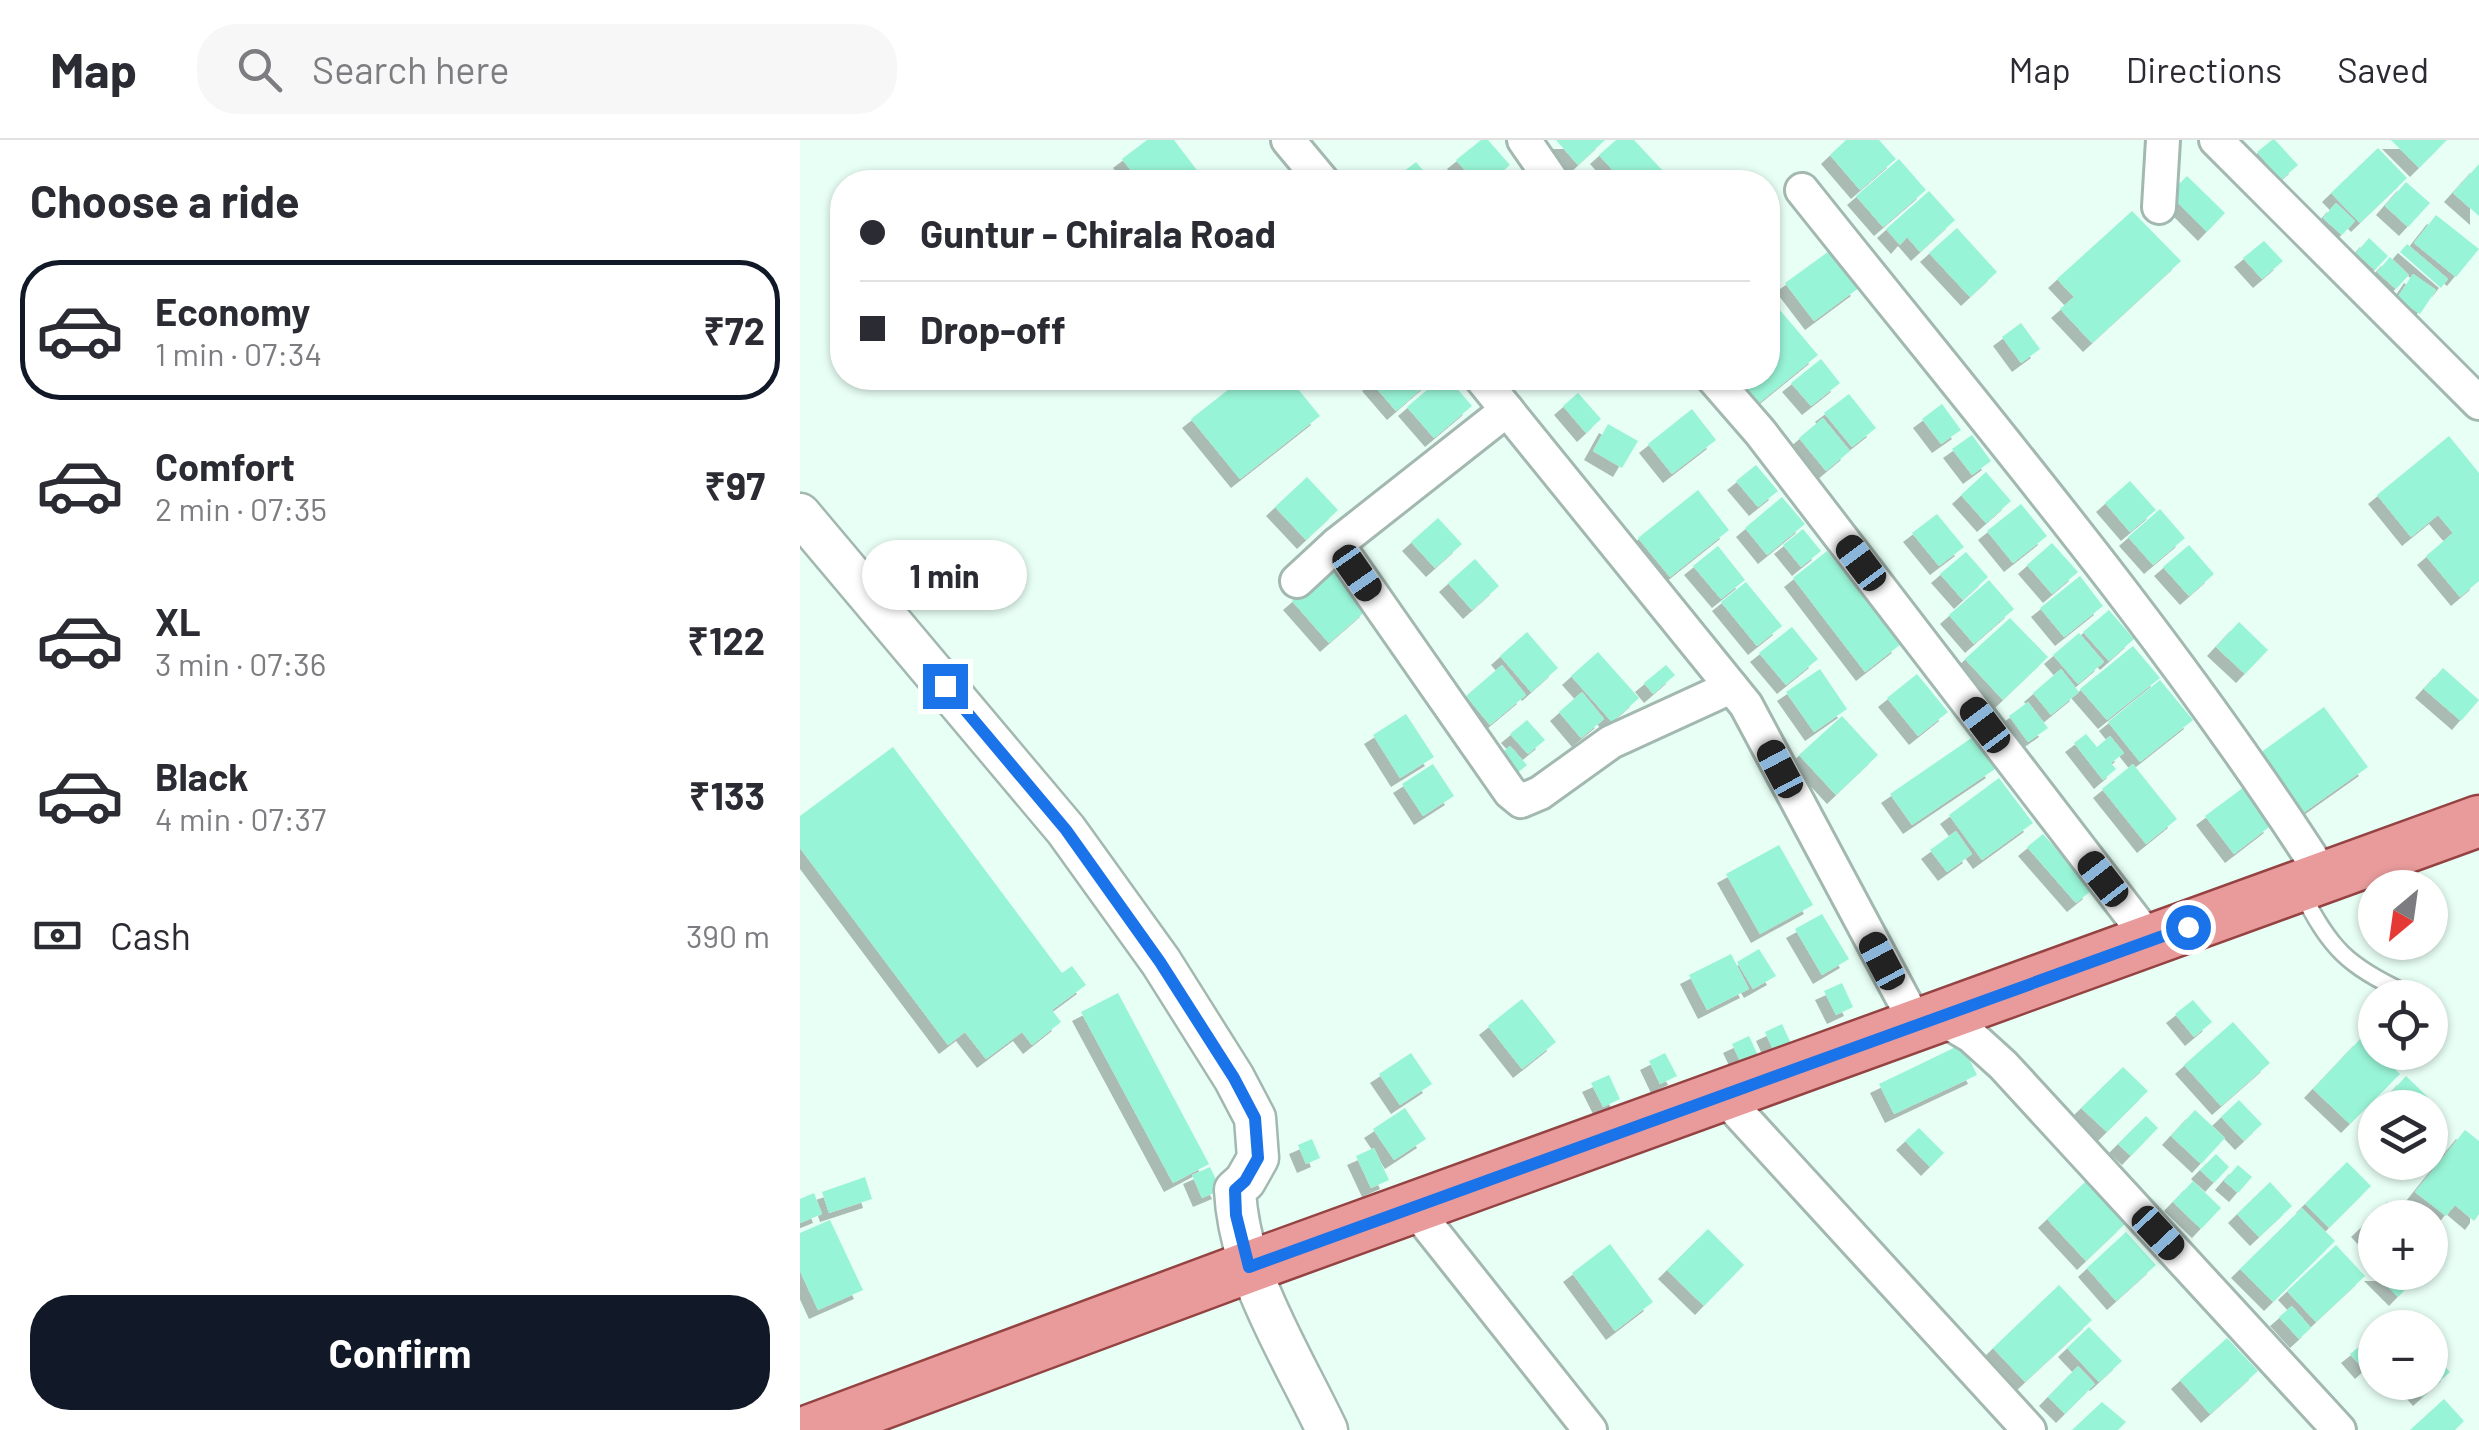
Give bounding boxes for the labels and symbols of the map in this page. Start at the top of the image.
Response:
car [1831,530,1891,596]
car [1328,540,1386,606]
callout: 1 min [862,541,1028,611]
route end [923,664,968,709]
car [1955,692,2015,758]
car [1753,735,1807,803]
car [2073,846,2133,912]
north arrow [2358,870,2448,960]
route start [2166,905,2211,950]
car [1855,927,1909,995]
car [2127,1201,2189,1265]

